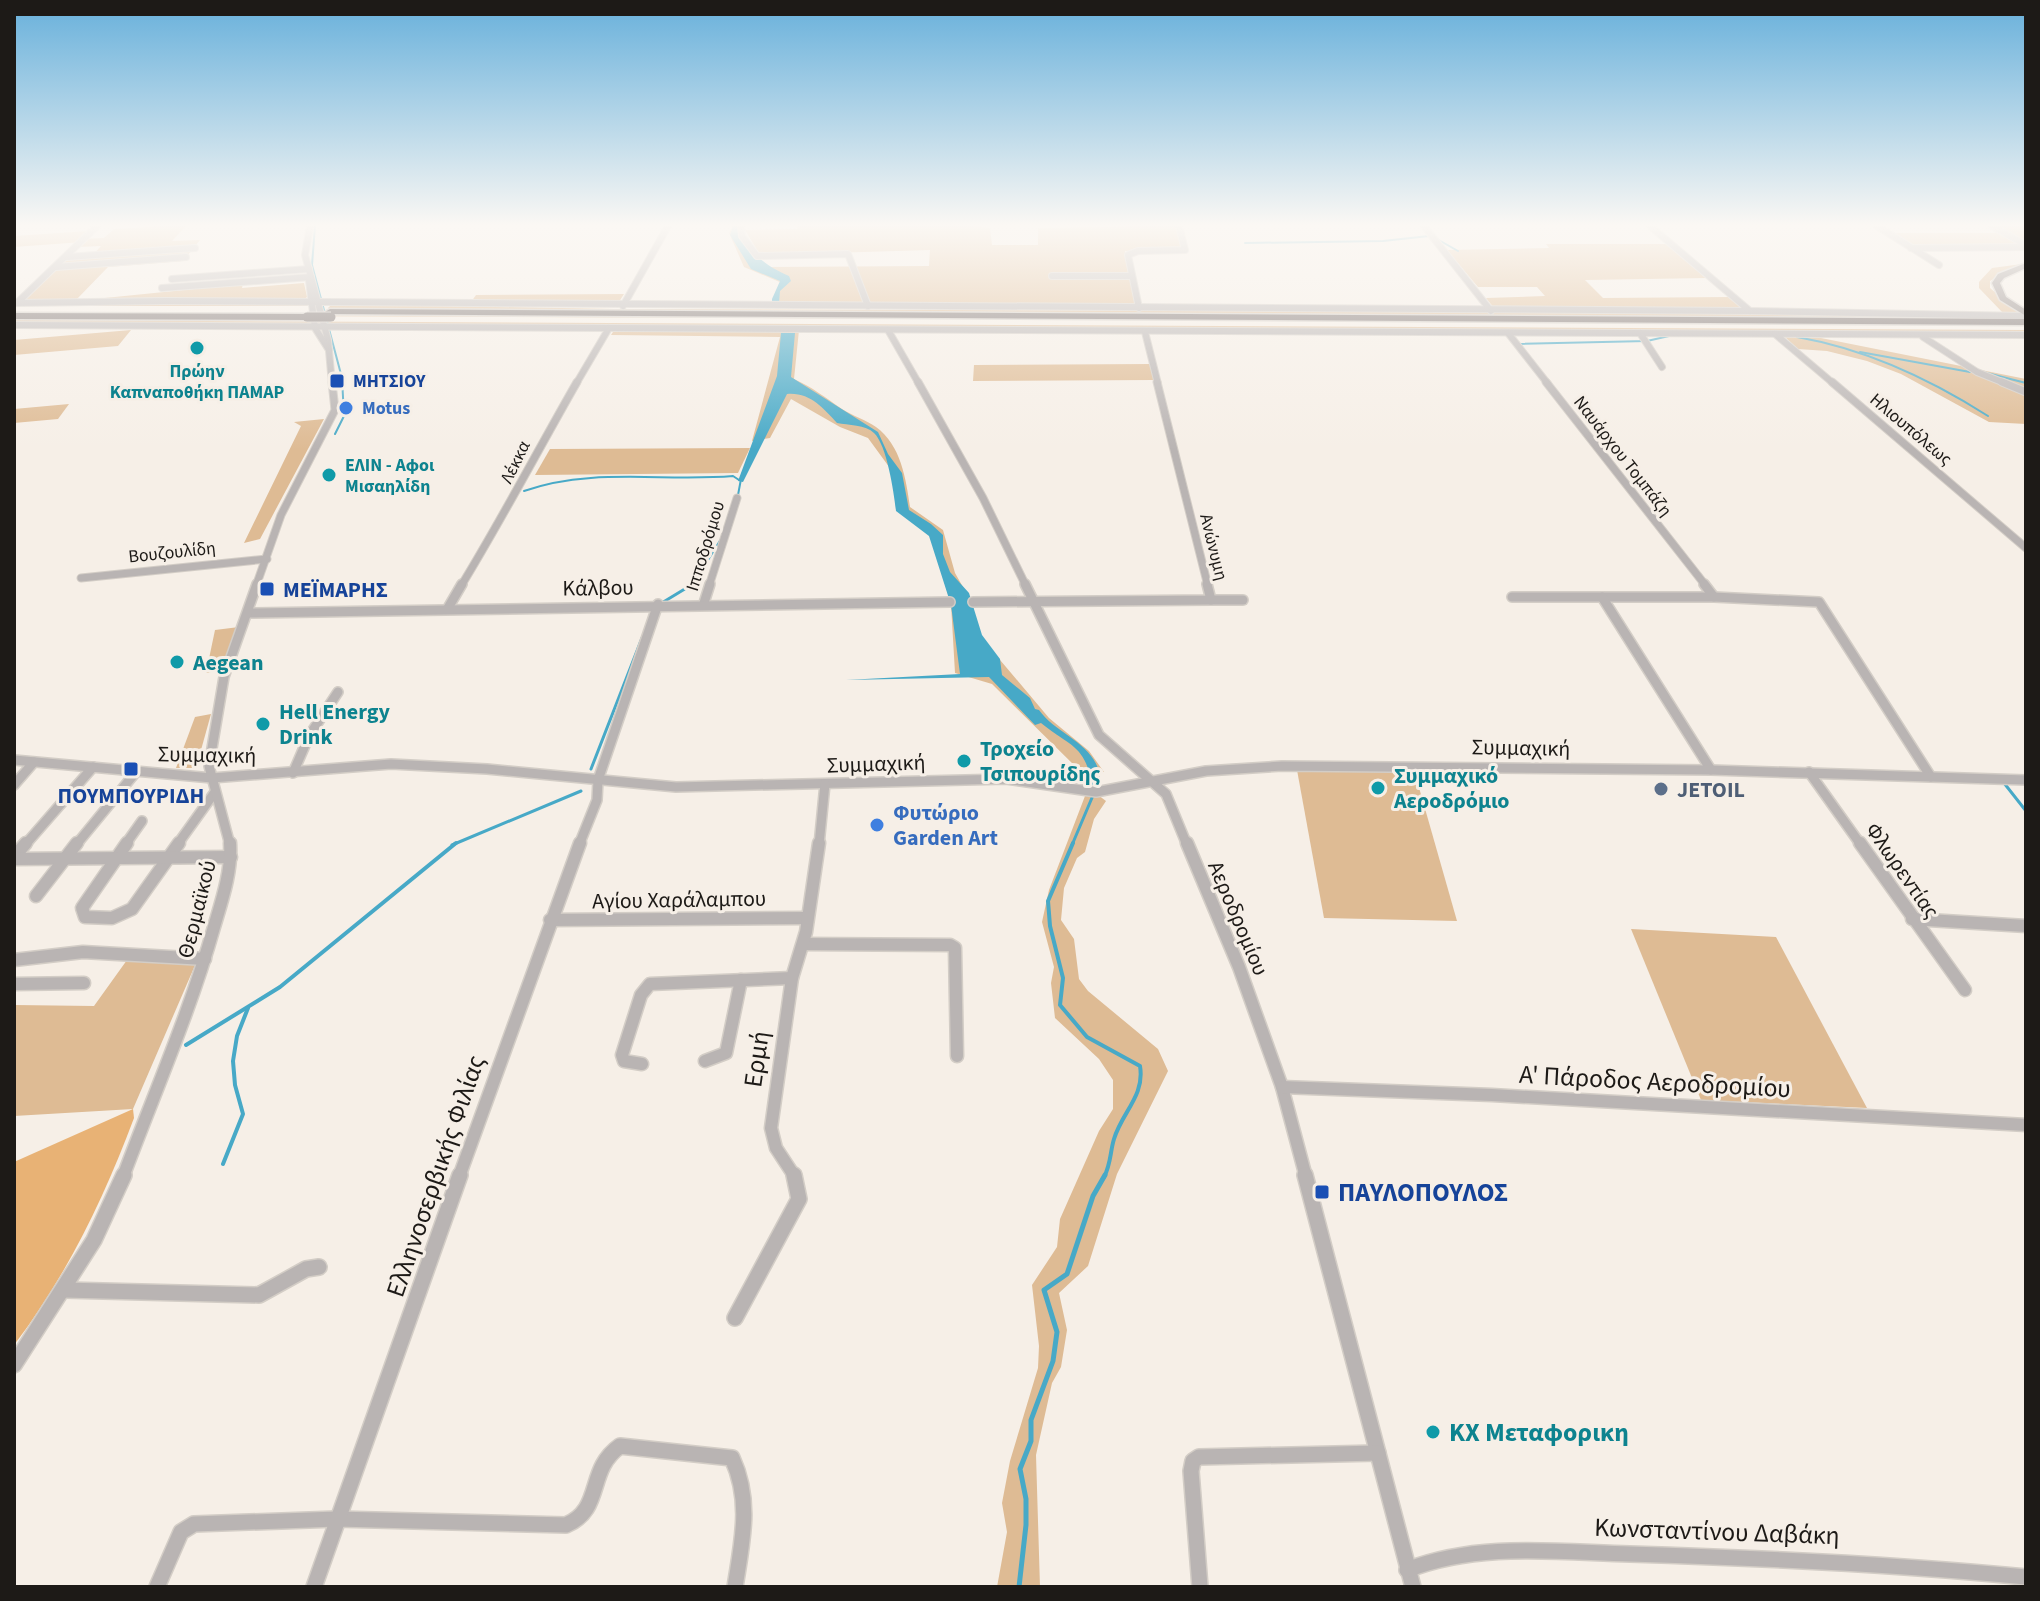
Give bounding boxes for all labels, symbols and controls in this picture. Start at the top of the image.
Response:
marker: Πρώην Καπναποθήκη ΠΑΜΑΡ [188,339,206,357]
place label: Πρώην Καπναποθήκη ΠΑΜΑΡ [110,359,284,405]
place label: ΜΗΤΣΙΟΥ [353,369,426,394]
marker: ΜΗΤΣΙΟΥ [328,372,346,390]
street label: Ηλιουπόλεως [1864,387,1957,471]
street label: Ναυάρχου Τομπάζη [1567,391,1678,522]
place label: Motus [362,396,410,421]
marker: Motus [337,399,355,417]
street label: Λέκκα [494,437,537,488]
place label: ΕΛΙΝ - Αφοι Μισαηλίδη [345,453,435,499]
marker: ΕΛΙΝ - Αφοι Μισαηλίδη [320,466,338,484]
street label: Ιπποδρόμου [680,498,731,594]
street label: Ανώνυμη [1193,511,1234,583]
street label: Βουζουλίδη [127,535,217,570]
street label: Κάλβου [562,571,634,605]
place label: ΜΕΪΜΑΡΗΣ [283,574,388,606]
marker: ΜΕΪΜΑΡΗΣ [258,580,276,598]
place label: Aegean [192,647,263,679]
marker: Aegean [168,653,186,671]
place label: Hell Energy Drink [279,696,391,753]
marker: Hell Energy Drink [254,715,272,733]
street label: Συμμαχική [1471,731,1571,765]
place label: Τροχείο Τσιπουρίδης [980,733,1101,790]
street label: Συμμαχική [157,738,257,772]
street label: Συμμαχική [826,746,926,782]
marker: Τροχείο Τσιπουρίδης [955,752,973,770]
marker: ΠΟΥΜΠΟΥΡΙΔΗ [122,760,140,778]
place label: Συμμαχικό Αεροδρόμιο [1393,760,1509,817]
place label: JETOIL [1677,774,1745,806]
marker: Συμμαχικό Αεροδρόμιο [1369,779,1387,797]
place label: ΠΟΥΜΠΟΥΡΙΔΗ [58,780,204,812]
marker: JETOIL [1652,780,1670,798]
place label: Φυτώριο Garden Art [893,797,999,854]
marker: Φυτώριο Garden Art [868,816,886,834]
street label: Φλωρεντίας [1857,816,1947,925]
street label: Αεροδρομίου [1200,856,1277,981]
street label: Θερμαϊκού [169,857,225,962]
street label: Αγίου Χαράλαμπου [592,882,766,918]
street label: Ερμή [734,1028,779,1090]
street label: Ελληνοσερβικής Φιλίας [377,1050,494,1302]
street label: Α' Πάροδος Αεροδρομίου [1518,1056,1792,1107]
place label: ΠΑΥΛΟΠΟΥΛΟΣ [1338,1174,1508,1211]
marker: ΠΑΥΛΟΠΟΥΛΟΣ [1313,1183,1331,1201]
place label: ΚΧ Μεταφορικη [1449,1414,1629,1451]
marker: ΚΧ Μεταφορικη [1424,1423,1442,1441]
street label: Κωνσταντίνου Δαβάκη [1594,1509,1840,1554]

